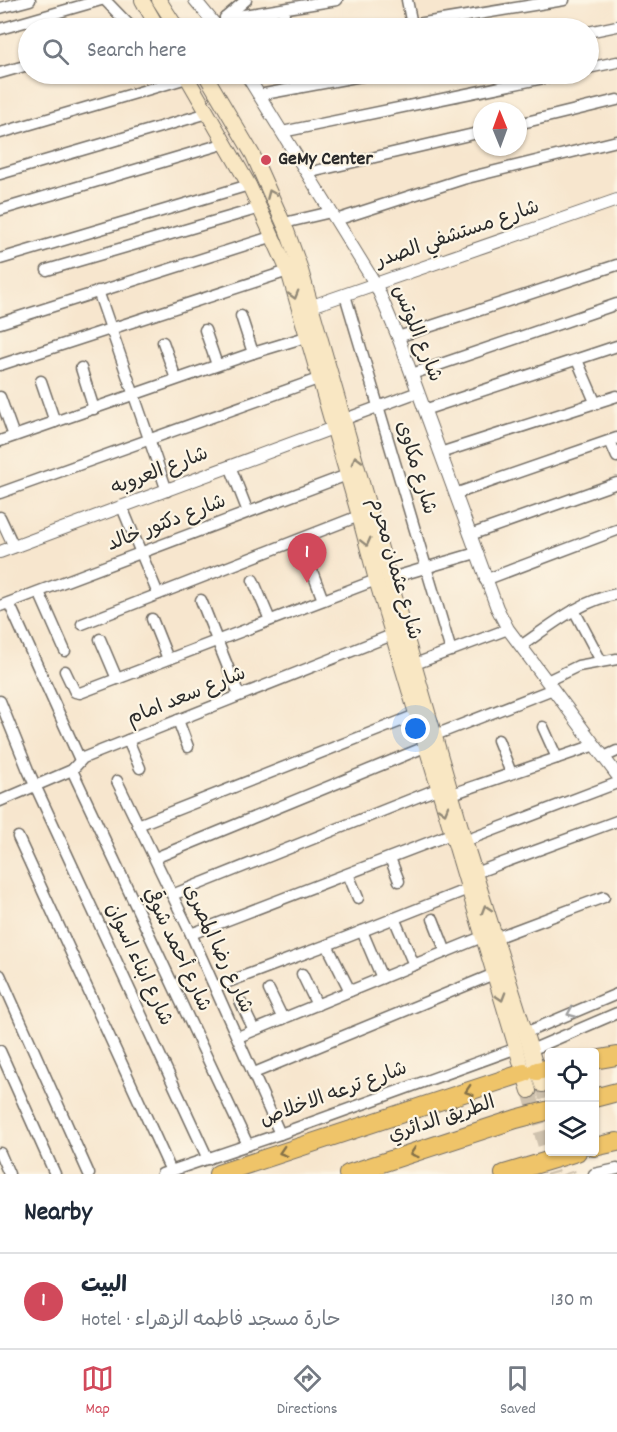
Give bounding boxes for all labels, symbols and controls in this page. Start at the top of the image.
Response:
search box [18,18,599,84]
icon: search [39,35,72,68]
text: Search here [87,36,186,67]
north arrow [473,102,527,156]
place label: GeMy Center [278,146,373,174]
marker: GeMy Center [259,153,273,167]
one-way arrow [266,190,278,201]
street label: شارع مستشفي الصدر [370,194,544,278]
street label: شارع اللوتس [384,281,448,387]
one-way arrow [287,289,300,299]
street label: شارع مكاوى [388,418,442,518]
street label: شارع العروبه [107,441,213,503]
one-way arrow [351,455,364,465]
street label: شارع دكتور خالد [103,488,231,560]
street label: شارع عثمان محرم [360,495,428,643]
pin: 1 [288,534,326,583]
one-way arrow [359,537,371,547]
street label: شارع سعد امام [123,660,251,734]
your location [401,714,430,743]
one-way arrow [437,804,449,815]
street label: شارع رضا المصرى [175,880,259,1018]
street label: شارع أحمد شوقي [135,882,219,1017]
street label: شارع ابناء اسوان [97,899,179,1031]
one-way arrow [481,904,493,915]
one-way arrow [494,991,506,1002]
one-way arrow [567,1006,578,1018]
map controls [545,1048,599,1156]
button: locate [545,1048,599,1102]
street label: شارع ترعه الاخلاص [256,1055,412,1135]
one-way arrow [464,1084,475,1097]
street label: الطريق الدائري [385,1090,499,1150]
button: layers [545,1102,599,1156]
one-way arrow [278,1145,289,1158]
one-way arrow [409,1145,420,1158]
text: Nearby [24,1195,92,1232]
text: البيت [81,1271,127,1302]
text: 1 [41,1287,46,1315]
text: 130 m [551,1287,593,1315]
text: Hotel · حارة مسجد فاطمه الزهراء [81,1307,341,1335]
tab: Map [81,1362,114,1421]
tab: Directions [277,1362,337,1421]
tab: Saved [500,1362,536,1421]

